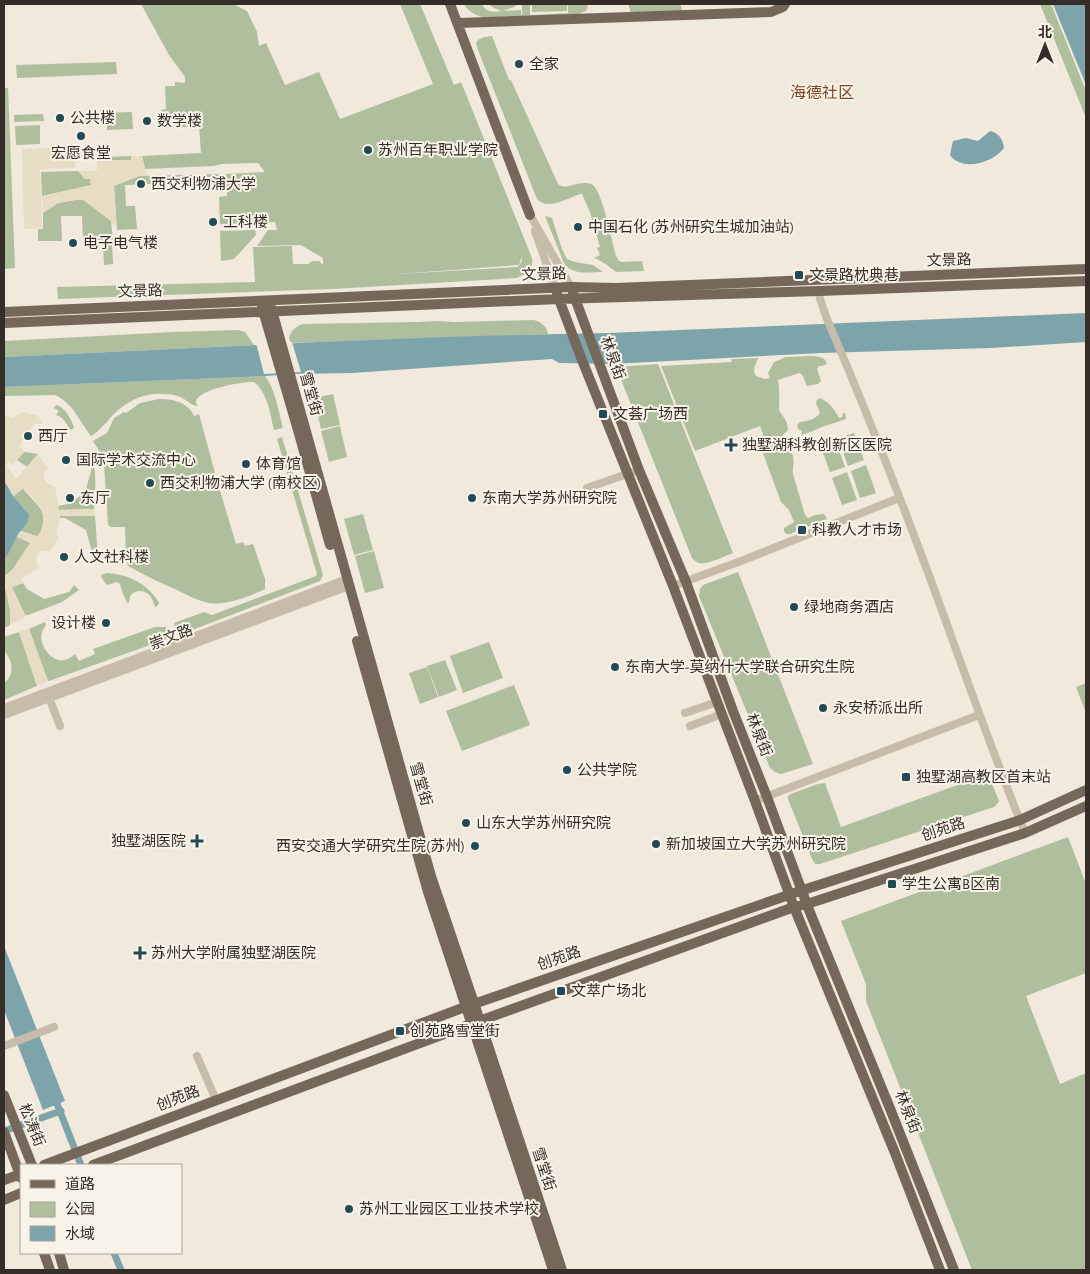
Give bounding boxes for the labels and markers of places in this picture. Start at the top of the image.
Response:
place label: 全家 [529,56,559,72]
marker: 全家 [513,58,525,70]
place label: 公共楼 [70,110,115,126]
marker: 公共楼 [54,112,66,124]
place label: 数学楼 [157,113,202,129]
marker: 数学楼 [141,115,153,127]
marker: 宏愿食堂 [75,130,87,142]
place label: 苏州百年职业学院 [378,141,498,158]
marker: 苏州百年职业学院 [362,144,374,156]
place label: 宏愿食堂 [51,145,111,161]
place label: 西交利物浦大学 [151,175,256,192]
marker: 西交利物浦大学 [135,178,147,190]
place label: 工科楼 [223,214,268,230]
marker: 工科楼 [207,216,219,228]
place label: 中国石化 (苏州研究生城加油站) [588,218,794,235]
marker: 中国石化 (苏州研究生城加油站) [572,221,584,233]
place label: 电子电气楼 [83,235,158,251]
marker: 电子电气楼 [67,237,79,249]
place label: 文景路枕典巷 [809,266,899,283]
marker: 文景路枕典巷 [793,269,805,281]
place label: 文荟广场西 [613,406,688,422]
marker: 文荟广场西 [597,408,609,420]
place label: 西厅 [38,429,68,444]
marker: 西厅 [22,430,34,442]
place label: 独墅湖科教创新区医院 [742,436,892,453]
marker: 独墅湖科教创新区医院 [724,438,738,452]
place label: 国际学术交流中心 [76,452,196,468]
marker: 国际学术交流中心 [60,454,72,466]
place label: 体育馆 [256,456,301,472]
marker: 体育馆 [240,458,252,470]
place label: 西交利物浦大学 (南校区) [160,474,321,491]
marker: 西交利物浦大学 (南校区) [144,477,156,489]
place label: 东南大学苏州研究院 [482,489,617,506]
place label: 东厅 [80,490,110,506]
marker: 东厅 [64,492,76,504]
marker: 东南大学苏州研究院 [466,492,478,504]
place label: 科教人才市场 [812,522,902,538]
marker: 科教人才市场 [796,524,808,536]
place label: 人文社科楼 [74,549,149,565]
marker: 人文社科楼 [58,551,70,563]
place label: 绿地商务酒店 [804,599,894,615]
marker: 绿地商务酒店 [788,601,800,613]
place label: 设计楼 [51,615,96,631]
marker: 设计楼 [100,617,112,629]
place label: 东南大学-莫纳什大学联合研究生院 [625,658,855,675]
marker: 东南大学-莫纳什大学联合研究生院 [609,661,621,673]
place label: 永安桥派出所 [833,700,923,716]
marker: 永安桥派出所 [817,702,829,714]
place label: 公共学院 [577,762,637,778]
marker: 公共学院 [561,764,573,776]
place label: 独墅湖高教区首末站 [916,769,1051,785]
marker: 独墅湖高教区首末站 [900,771,912,783]
place label: 山东大学苏州研究院 [476,814,611,831]
marker: 山东大学苏州研究院 [460,817,472,829]
place label: 独墅湖医院 [111,833,186,849]
marker: 独墅湖医院 [190,834,204,848]
place label: 新加坡国立大学苏州研究院 [666,835,846,852]
place label: 西安交通大学研究生院(苏州) [276,837,465,854]
marker: 新加坡国立大学苏州研究院 [650,838,662,850]
marker: 西安交通大学研究生院(苏州) [469,840,481,852]
place label: 学生公寓B区南 [902,876,1000,892]
marker: 学生公寓B区南 [886,878,898,890]
place label: 苏州大学附属独墅湖医院 [151,944,316,961]
marker: 苏州大学附属独墅湖医院 [133,946,147,960]
place label: 文萃广场北 [571,982,646,999]
marker: 文萃广场北 [555,985,567,997]
place label: 创苑路雪堂街 [410,1022,500,1039]
marker: 创苑路雪堂街 [394,1025,406,1037]
place label: 苏州工业园区工业技术学校 [359,1200,539,1217]
marker: 苏州工业园区工业技术学校 [343,1203,355,1215]

